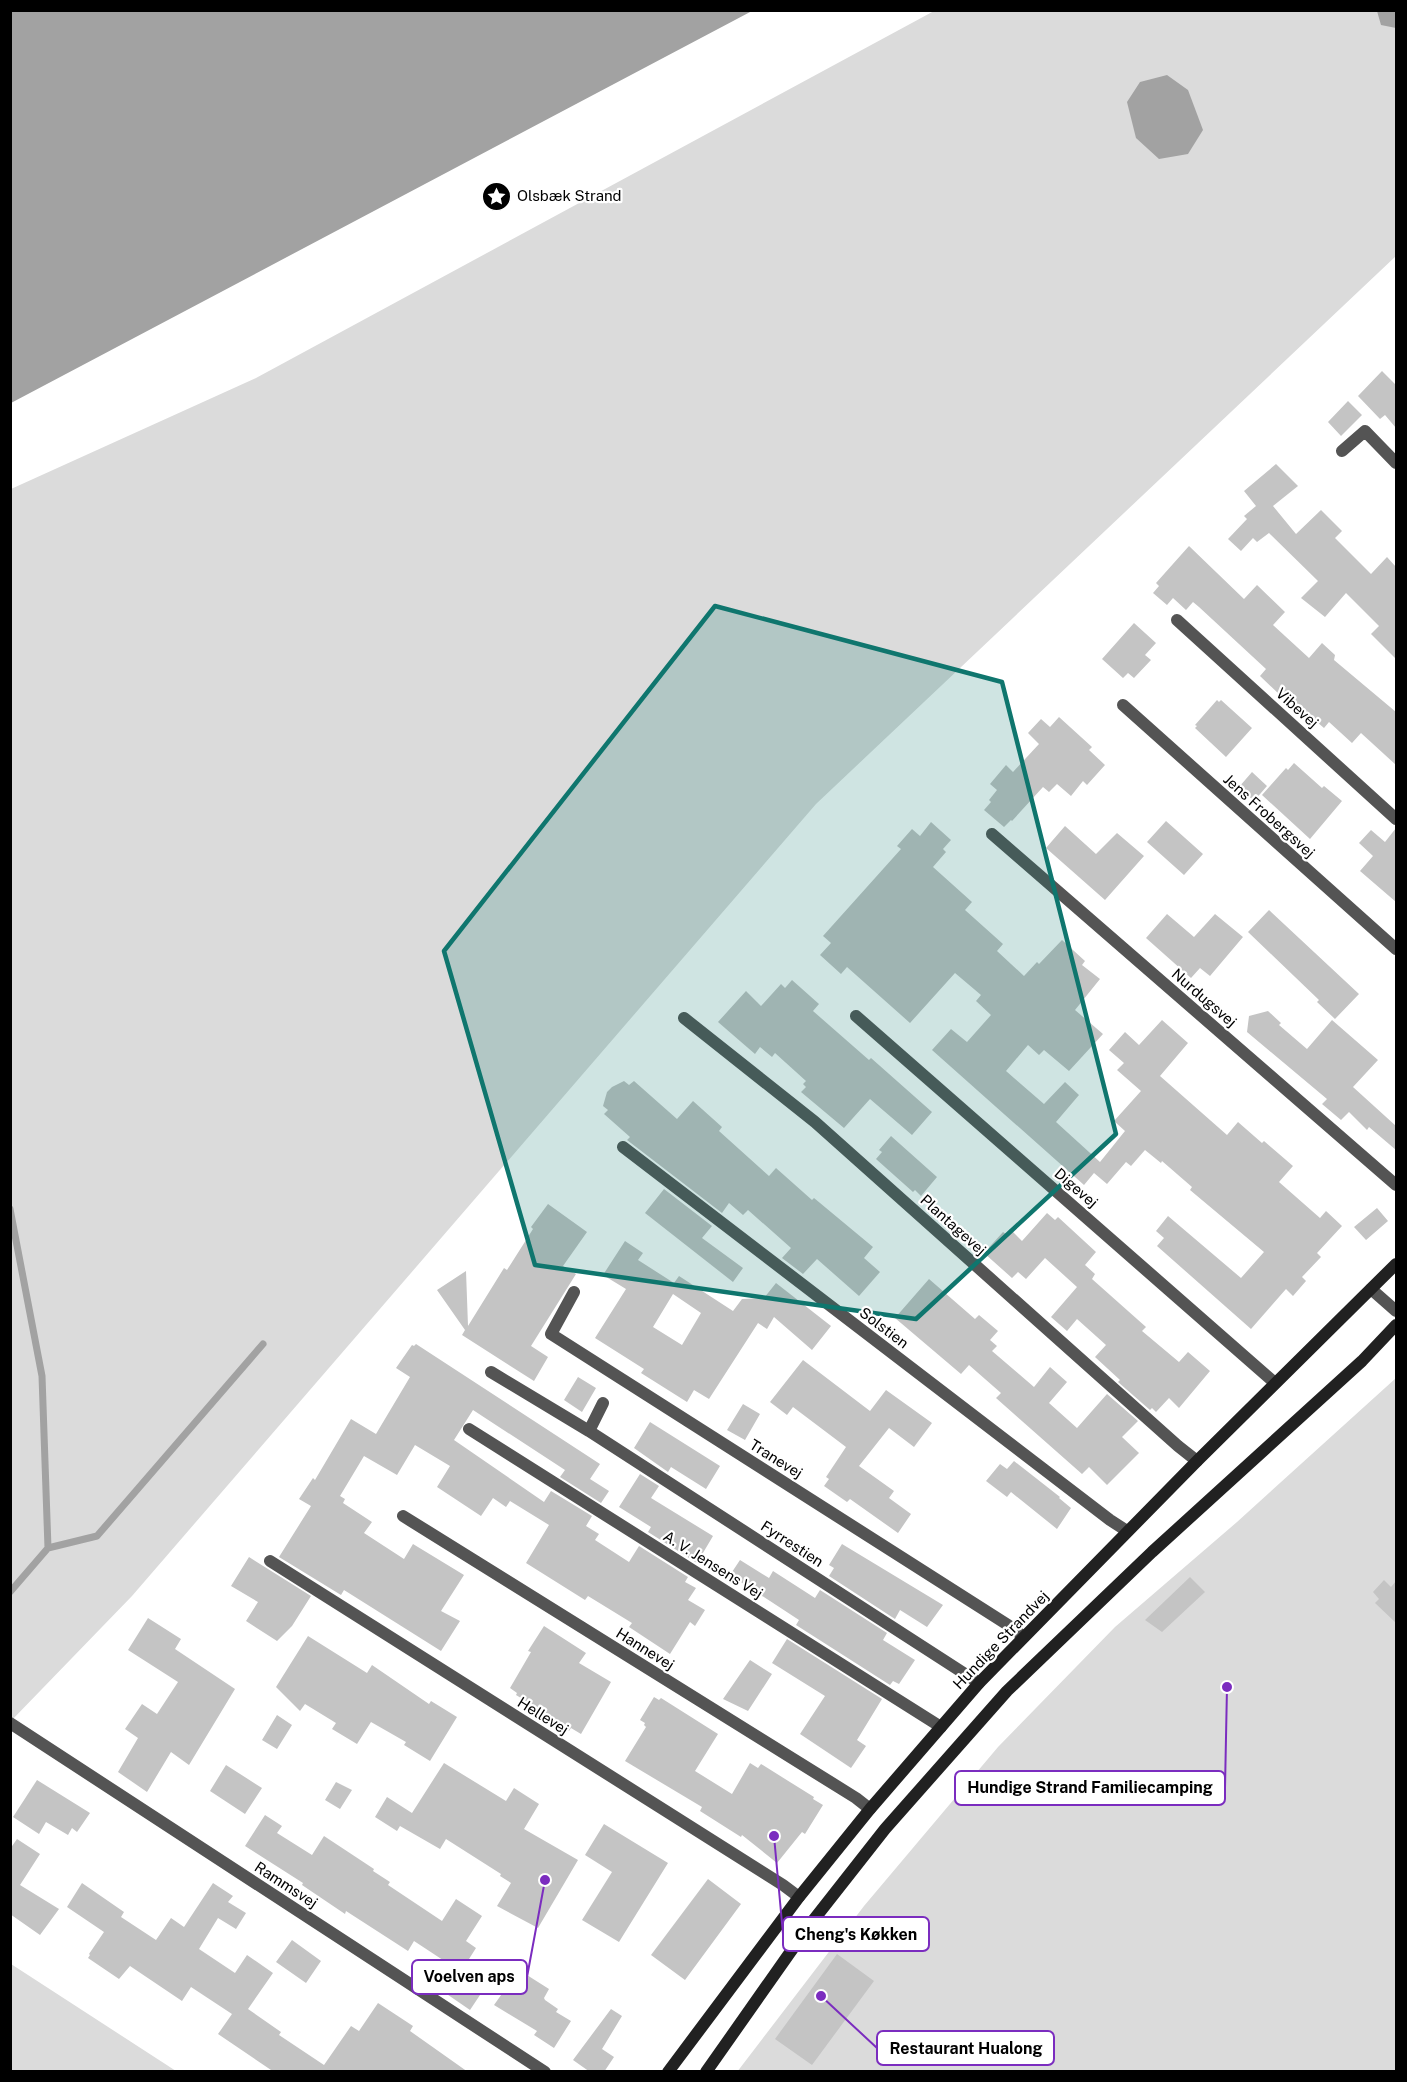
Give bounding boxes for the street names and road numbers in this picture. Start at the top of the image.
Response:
street label: Vibevej [1273,684,1322,731]
street label: Jens Frobergsvej [1220,770,1318,861]
street label: Nurdugsvej [1169,965,1240,1030]
street label: Digevej [1051,1164,1101,1211]
street label: Plantagevej [917,1191,989,1258]
street label: Solstien [856,1304,912,1352]
street label: Tranevej [747,1436,806,1481]
street label: Fyrrestien [758,1517,827,1570]
street label: A. V. Jensens Vej [660,1527,766,1602]
street label: Hundige Strandvej [949,1587,1052,1692]
street label: Hannevej [613,1624,677,1673]
street label: Hellevej [515,1693,572,1738]
street label: Rammsvej [252,1858,321,1911]

